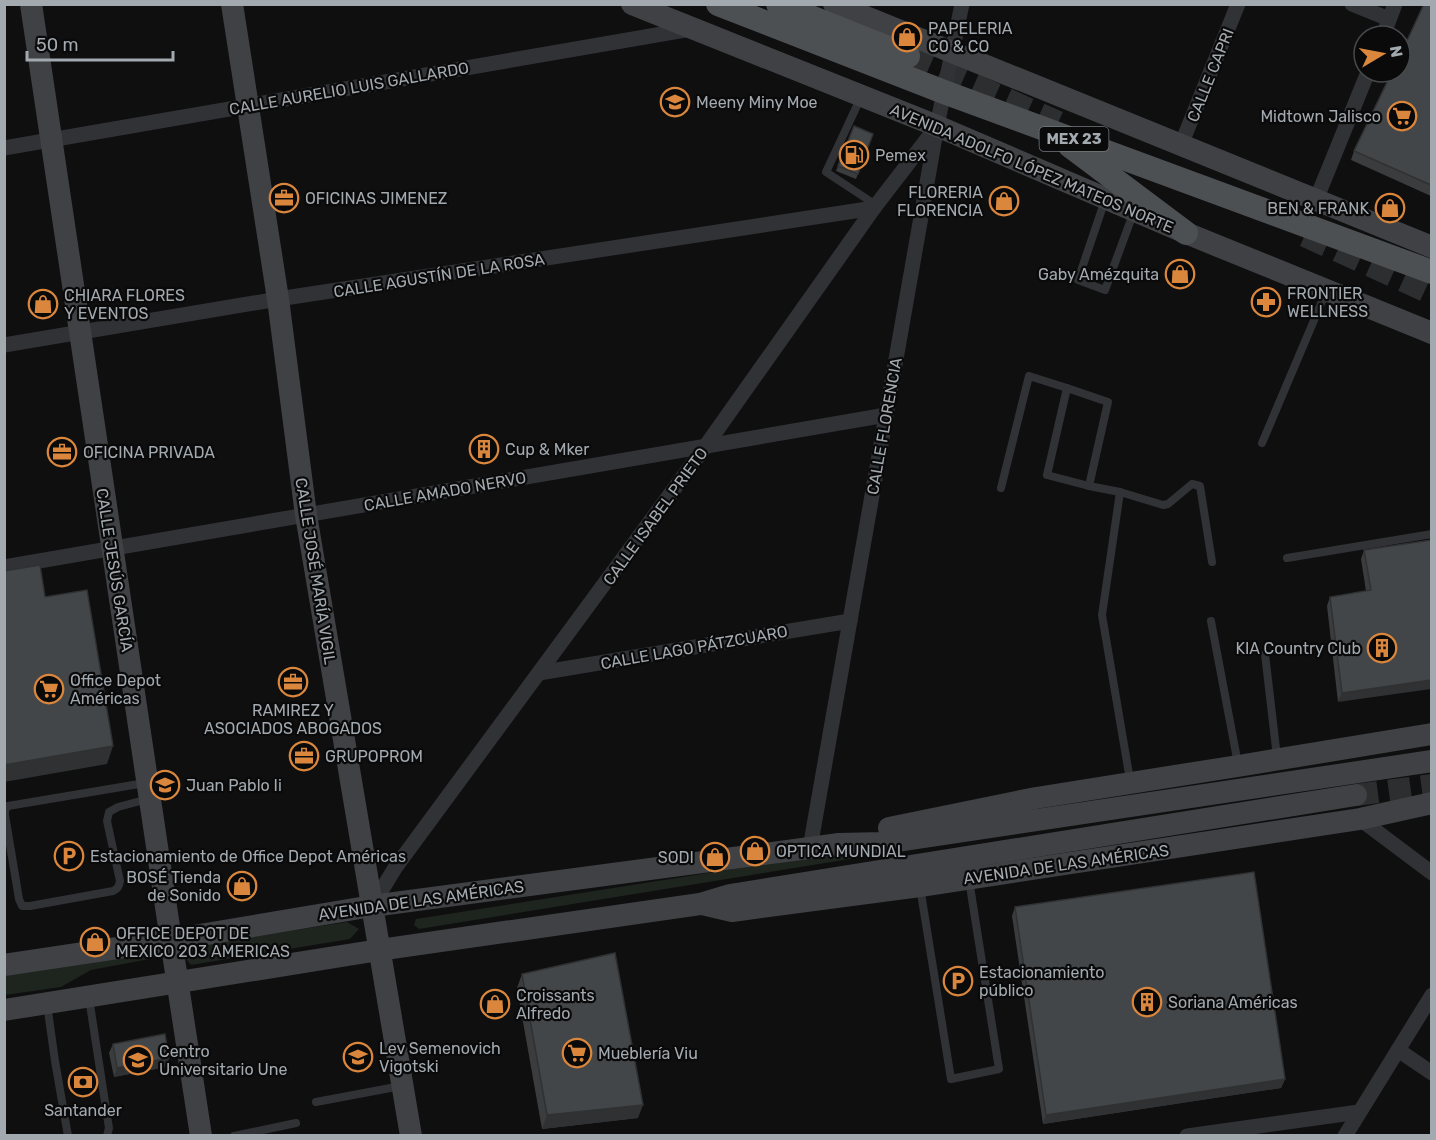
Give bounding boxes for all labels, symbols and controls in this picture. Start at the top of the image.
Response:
place label: PAPELERIA C0 & CO [928,19,1013,56]
shop icon: PAPELERIA C0 & CO [891,21,923,53]
scale bar [27,24,172,62]
north arrow [1352,24,1412,84]
street label: CALLE CAPRI [1183,26,1238,125]
text: 50 m [36,34,79,56]
text: N [1386,44,1407,59]
street label: CALLE AURELIO LUIS GALLARDO [228,58,470,119]
school or university icon: Meeny Miny Moe [659,86,691,118]
place label: Meeny Miny Moe [696,93,818,112]
street label: AVENIDA ADOLFO LÓPEZ MATEOS NORTE [887,99,1177,237]
supermarket icon: Midtown Jalisco [1386,100,1418,132]
place label: Midtown Jalisco [1260,107,1381,126]
road number: MEX 23 [1040,127,1108,151]
fuel station icon: Pemex [838,139,870,171]
place label: Pemex [875,146,926,165]
office icon: OFICINAS JIMENEZ [268,182,300,214]
place label: FLORERIA FLORENCIA [897,183,983,220]
shop icon: FLORERIA FLORENCIA [988,185,1020,217]
place label: OFICINAS JIMENEZ [305,189,447,208]
shop icon: BEN & FRANK [1374,192,1406,224]
place label: BEN & FRANK [1267,199,1369,218]
street label: CALLE AGUSTÍN DE LA ROSA [332,249,546,302]
shop icon: Gaby Amézquita [1164,258,1196,290]
place label: Gaby Amézquita [1038,265,1159,284]
place label: FRONTIER WELLNESS [1287,284,1368,321]
place label: CHIARA FLORES Y EVENTOS [64,286,185,323]
pharmacy icon: FRONTIER WELLNESS [1250,286,1282,318]
shop icon: CHIARA FLORES Y EVENTOS [27,288,59,320]
street label: CALLE FLORENCIA [863,356,906,496]
building icon: Cup & Mker [468,433,500,465]
office icon: OFICINA PRIVADA [46,436,78,468]
place label: Cup & Mker [505,440,589,459]
place label: OFICINA PRIVADA [83,443,215,462]
street label: CALLE ISABEL PRIETO [599,444,712,589]
street label: CALLE AMADO NERVO [363,468,528,515]
street label: CALLE JOSÉ MARÍA VIGIL [291,476,340,666]
street label: CALLE JESÚS GARCÍA [92,487,138,654]
street label: CALLE LAGO PÁTZCUARO [599,622,789,673]
building icon: KIA Country Club [1366,632,1398,664]
place label: KIA Country Club [1235,639,1361,658]
office icon: RAMIREZ Y ASOCIADOS ABOGADOS [277,666,309,698]
place label: Office Depot Américas [70,671,161,708]
supermarket icon: Office Depot Américas [33,673,65,705]
place label: RAMIREZ Y ASOCIADOS ABOGADOS [204,701,382,738]
office icon: GRUPOPROM [288,740,320,772]
place label: GRUPOPROM [325,747,423,766]
school or university icon: Juan Pablo Ii [149,769,181,801]
place label: Juan Pablo Ii [186,776,282,795]
shop icon: OPTICA MUNDIAL [739,835,771,867]
parking icon: Estacionamiento de Office Depot Américas [53,840,85,872]
shop icon: SODI [699,841,731,873]
street label: AVENIDA DE LAS AMÉRICAS [962,841,1170,888]
place label: OPTICA MUNDIAL [776,842,906,861]
place label: Estacionamiento de Office Depot Américas [90,847,406,866]
place label: SODI [658,848,694,867]
place label: BOSÉ Tienda de Sonido [126,868,221,905]
shop icon: BOSÉ Tienda de Sonido [226,870,258,902]
street label: AVENIDA DE LAS AMÉRICAS [317,877,525,924]
place label: OFFICE DEPOT DE MEXICO 203 AMERICAS [116,924,290,961]
shop icon: OFFICE DEPOT DE MEXICO 203 AMERICAS [79,926,111,958]
place label: Estacionamiento público [979,963,1104,1000]
parking icon: Estacionamiento público [942,965,974,997]
place label: Croissants Alfredo [516,986,595,1023]
building icon: Soriana Américas [1131,986,1163,1018]
shop icon: Croissants Alfredo [479,988,511,1020]
place label: Soriana Américas [1168,993,1298,1012]
supermarket icon: Mueblería Viu [561,1037,593,1069]
place label: Lev Semenovich Vigotski [379,1039,501,1076]
school or university icon: Lev Semenovich Vigotski [342,1041,374,1073]
place label: Centro Universitario Une [159,1042,287,1079]
school or university icon: Centro Universitario Une [122,1044,154,1076]
place label: Mueblería Viu [598,1044,698,1063]
bank icon: Santander [67,1066,99,1098]
place label: Santander [44,1101,122,1120]

